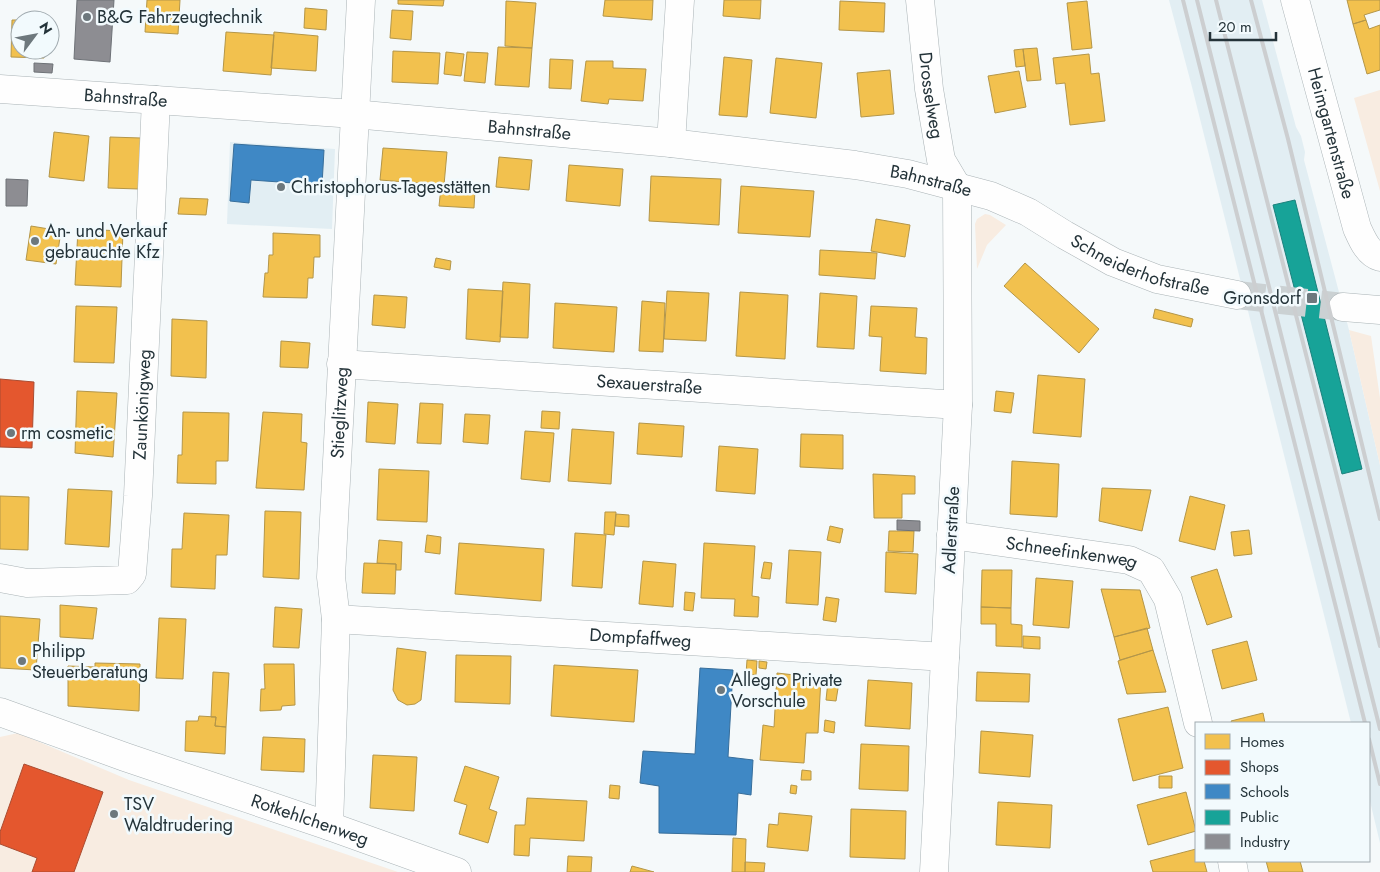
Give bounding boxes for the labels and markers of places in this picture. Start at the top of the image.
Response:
place label: B&G Fahrzeugtechnik [97,4,263,30]
marker: B&G Fahrzeugtechnik [81,11,93,23]
place label: Christophorus-Tagesstätten [291,174,491,200]
marker: Christophorus-Tagesstätten [275,181,287,193]
place label: An- und Verkauf gebrauchte Kfz [45,218,168,265]
marker: An- und Verkauf gebrauchte Kfz [29,235,41,247]
place label: Gronsdorf [1223,285,1302,311]
marker: Gronsdorf [1305,291,1319,305]
place label: rm cosmetic [21,420,113,446]
marker: rm cosmetic [5,427,17,439]
place label: Philipp Steuerberatung [32,638,148,685]
marker: Philipp Steuerberatung [16,655,28,667]
place label: Allegro Private Vorschule [731,667,842,714]
marker: Allegro Private Vorschule [715,684,727,696]
place label: TSV Waldtrudering [124,791,233,838]
marker: TSV Waldtrudering [108,808,120,820]

